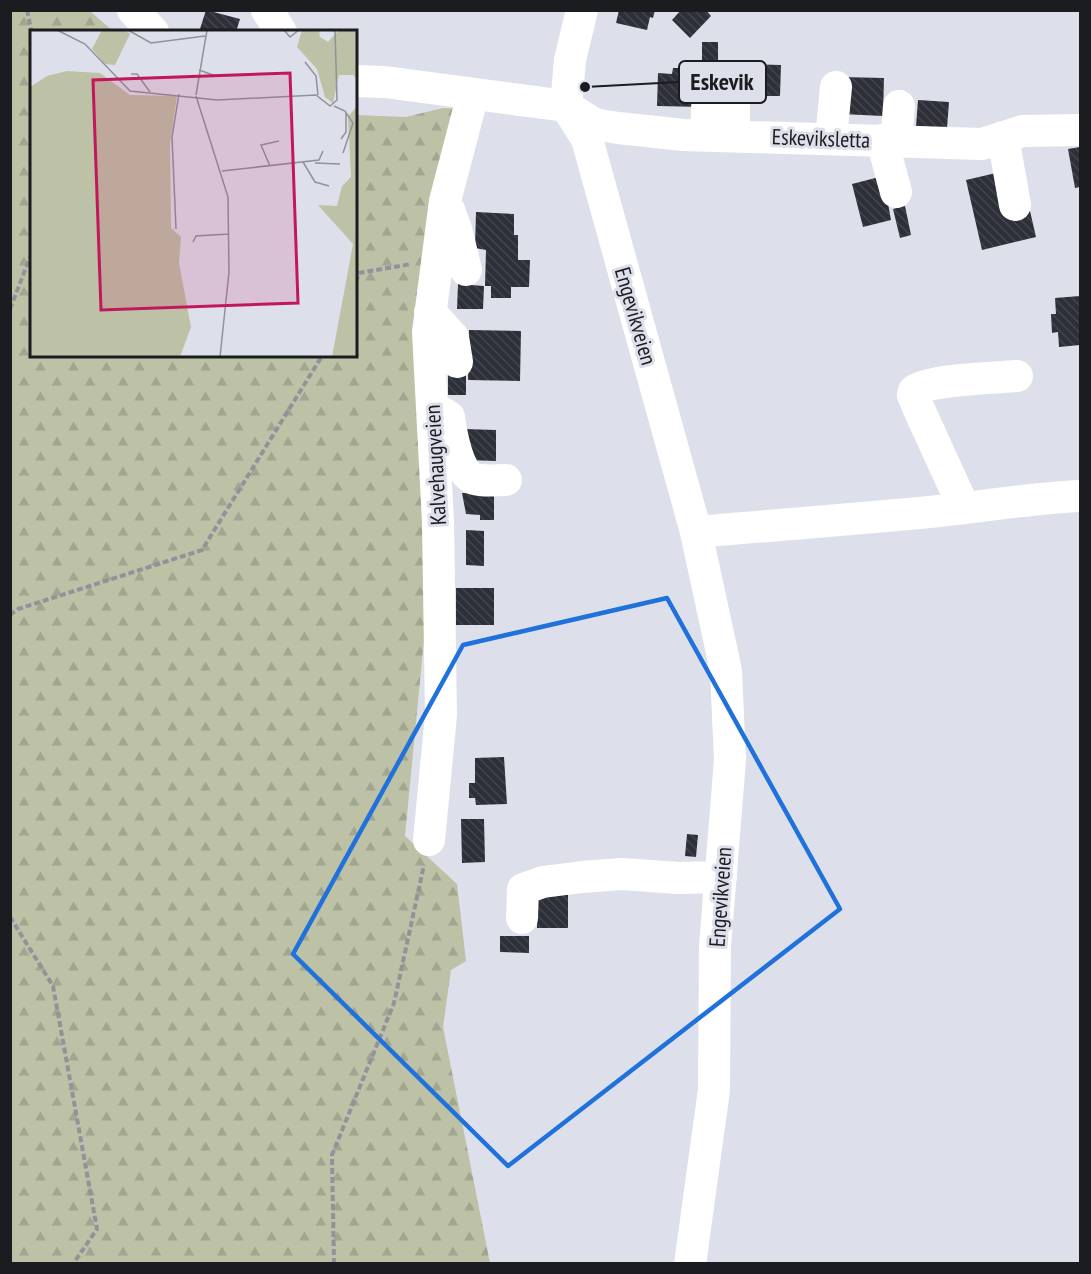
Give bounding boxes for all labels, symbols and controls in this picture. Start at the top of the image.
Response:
inset map [30,30,357,357]
callout: Eskevik [679,61,766,103]
text: Eskevik [690,66,754,97]
street label: Eskeviksletta [771,122,871,154]
street label: Engevikveien [609,264,663,368]
street label: Kalvehaugveien [418,404,452,526]
street label: Engevikveien [703,846,737,948]

